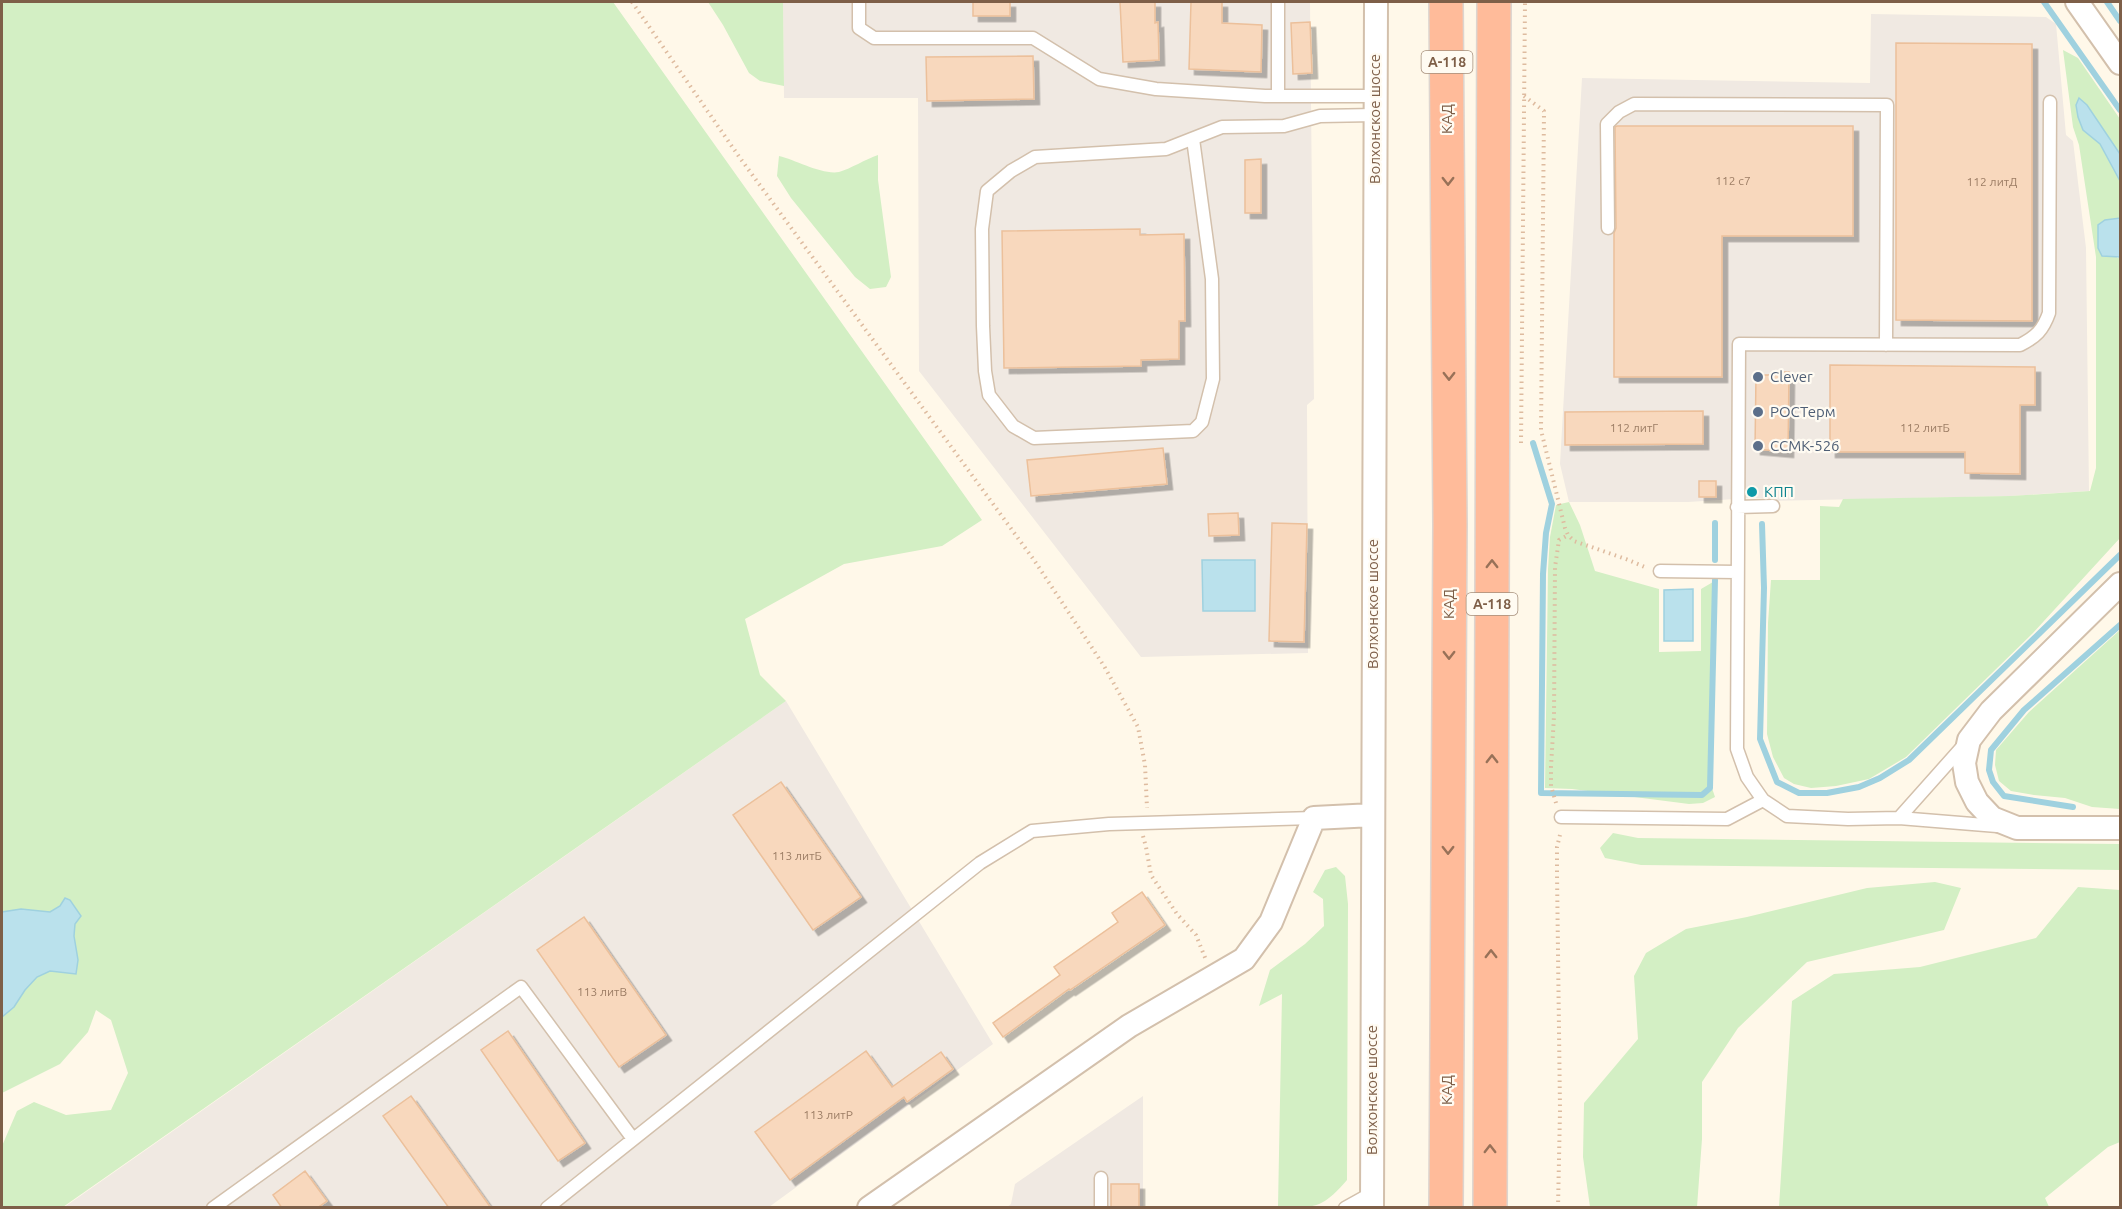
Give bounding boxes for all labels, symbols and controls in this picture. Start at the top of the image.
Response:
road number: А-118 [1422,51,1472,73]
street label: Волхонское шоссе [1366,54,1383,184]
street label: КАД [1438,104,1455,134]
house number: 112 с7 [1715,174,1751,187]
house number: 112 литД [1967,175,2017,188]
one-way arrow [1441,177,1454,186]
place label: Clever [1770,368,1813,385]
marker: Clever [1751,370,1765,384]
one-way arrow [1443,372,1455,381]
place label: РОСТерм [1770,403,1836,420]
marker: РОСТерм [1751,405,1765,419]
house number: 112 литГ [1610,421,1658,434]
house number: 112 литБ [1900,421,1950,434]
place label: ССМК-526 [1770,437,1840,454]
marker: ССМК-526 [1751,439,1765,453]
place label: КПП [1764,483,1794,500]
marker: КПП [1745,485,1759,499]
street label: Волхонское шоссе [1364,539,1381,669]
one-way arrow [1486,560,1498,569]
street label: КАД [1440,589,1457,619]
road number: А-118 [1466,593,1518,615]
one-way arrow [1443,651,1455,660]
one-way arrow [1486,755,1498,764]
one-way arrow [1442,846,1454,855]
house number: 113 литБ [772,849,822,862]
one-way arrow [1485,950,1497,959]
house number: 113 литВ [577,985,627,998]
street label: Волхонское шоссе [1363,1025,1380,1155]
street label: КАД [1438,1075,1455,1105]
house number: 113 литР [803,1108,853,1121]
one-way arrow [1484,1145,1496,1154]

